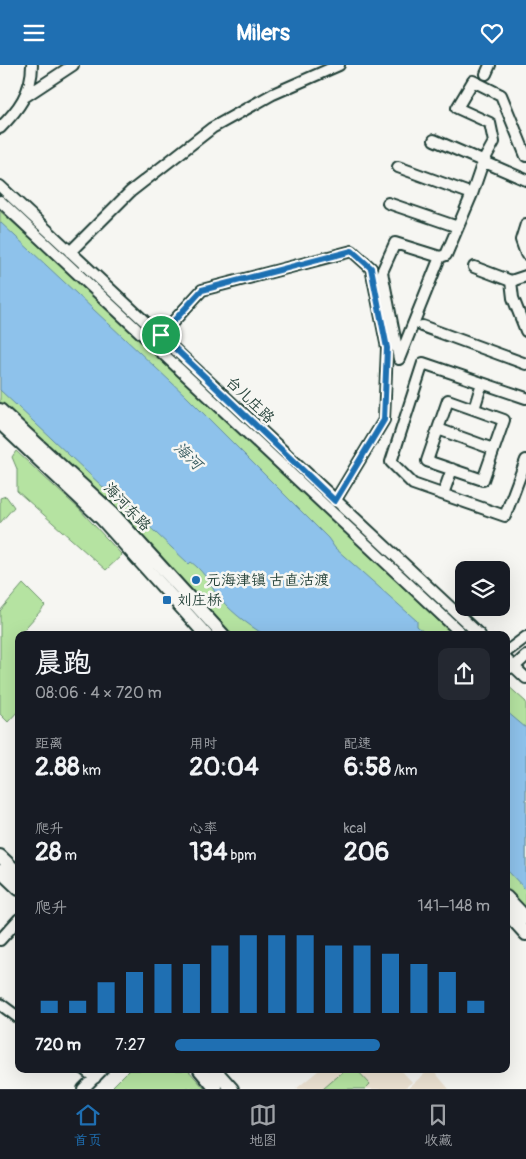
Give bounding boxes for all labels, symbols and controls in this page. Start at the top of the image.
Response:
icon: menu [20,19,48,47]
text: Milers [236,19,290,47]
icon: heart [478,19,506,47]
pin [140,314,182,356]
icon: arrive [147,321,175,349]
street label: 台儿庄路 [222,372,278,428]
water label: 海河 [169,438,209,476]
street label: 海河东路 [99,479,155,535]
map controls [455,561,510,616]
button: layers [455,561,510,616]
place label: 元海津镇 古直沽渡 [206,571,329,590]
marker: 元海津镇 古直沽渡 [190,574,202,586]
place label: 刘庄桥 [177,591,222,610]
marker: 刘庄桥 [161,594,173,606]
text: 晨跑 [35,646,91,681]
button: share [438,648,490,700]
text: 08:06 · 4 × 720 m [35,683,162,703]
text: 距离 [35,735,63,752]
text: 用时 [189,735,217,752]
text: 配速 [344,735,372,752]
text: 2.88 [35,752,80,783]
text: 20:04 [189,752,259,783]
text: 6:58 [344,752,391,783]
text: km [80,762,101,779]
text: /km [391,762,417,779]
text: 爬升 [35,820,63,837]
text: 心率 [189,820,217,837]
text: kcal [344,820,366,837]
text: 28 [35,837,62,868]
text: 134 [189,837,228,868]
text: 206 [344,837,389,868]
text: m [62,847,77,864]
text: bpm [228,847,257,864]
text: 141–148 m [418,896,490,916]
text: 爬升 [35,898,67,918]
text: 720 m [35,1035,81,1055]
text: 7:27 [115,1035,145,1055]
tab: 首页 [74,1101,102,1149]
tab: 地图 [249,1101,277,1149]
tab: 收藏 [424,1101,452,1149]

